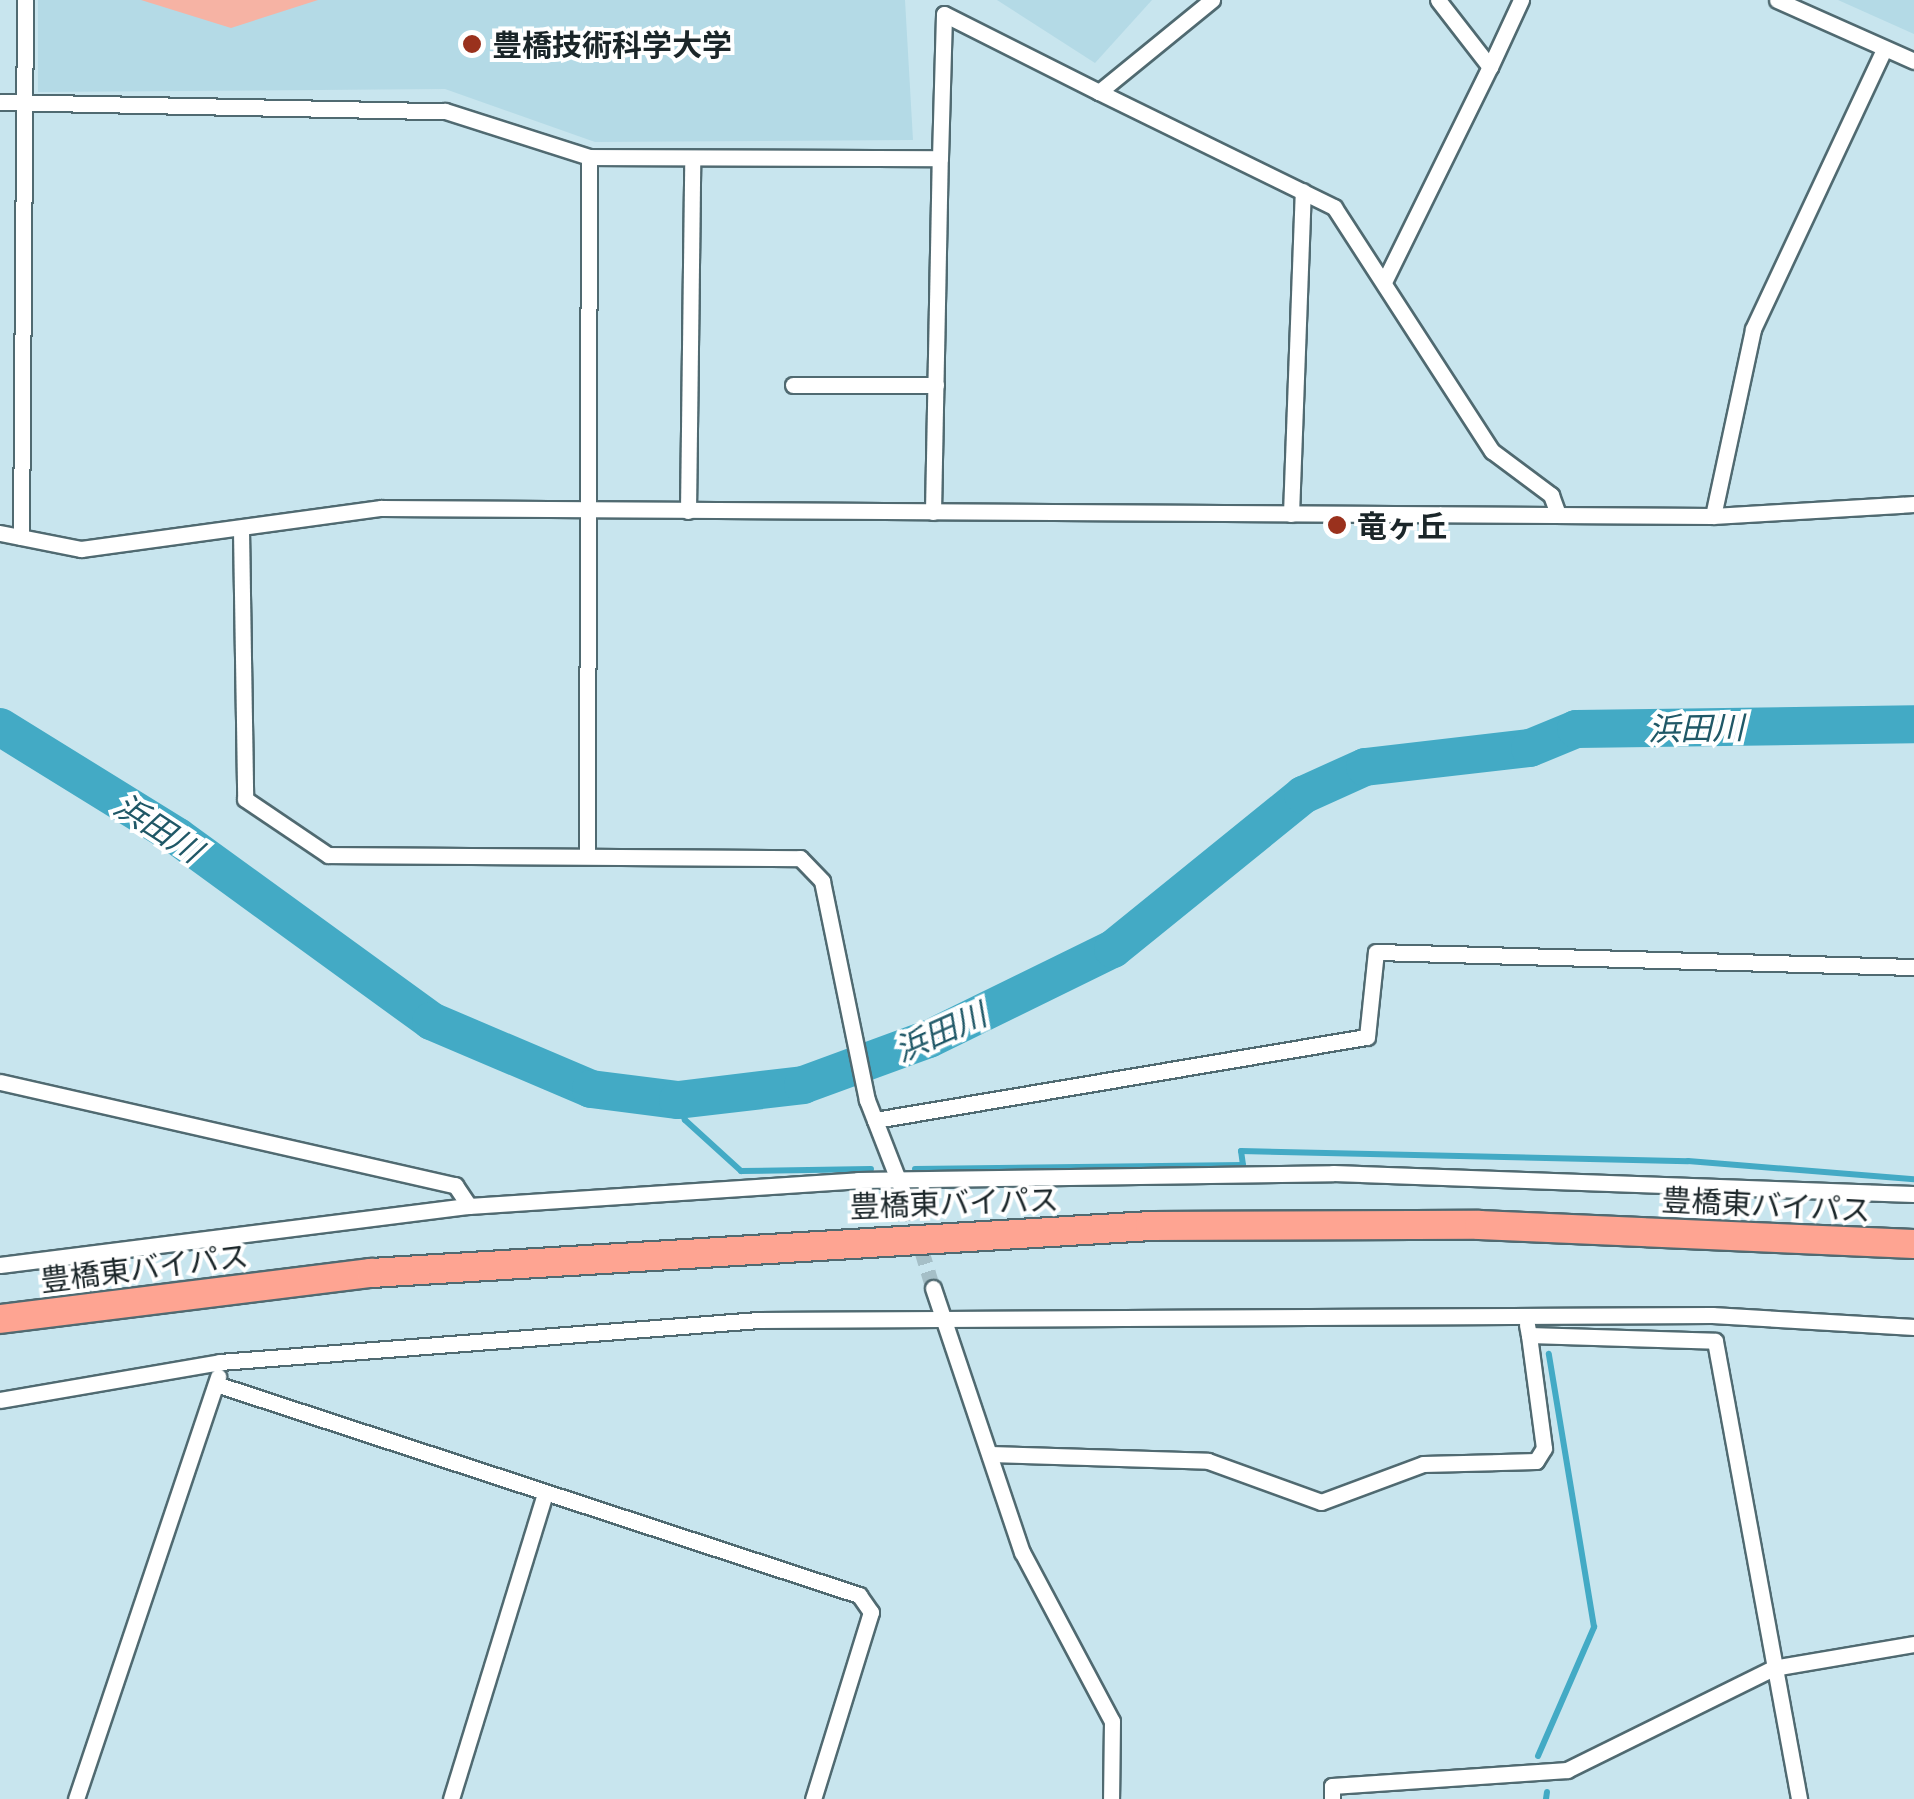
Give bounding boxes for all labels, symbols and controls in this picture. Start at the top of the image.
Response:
place label: 豊橋技術科学大学 [492,26,732,62]
marker: 豊橋技術科学大学 [461,33,483,55]
place label: 竜ヶ丘 [1357,507,1447,543]
marker: 竜ヶ丘 [1326,514,1348,536]
water label: 浜田川 [1648,707,1744,747]
water label: 浜田川 [108,785,210,869]
water label: 浜田川 [888,994,992,1068]
street label: 豊橋東バイパス [848,1180,1060,1224]
street label: 豊橋東バイパス [1660,1181,1872,1227]
street label: 豊橋東バイパス [38,1236,250,1298]

